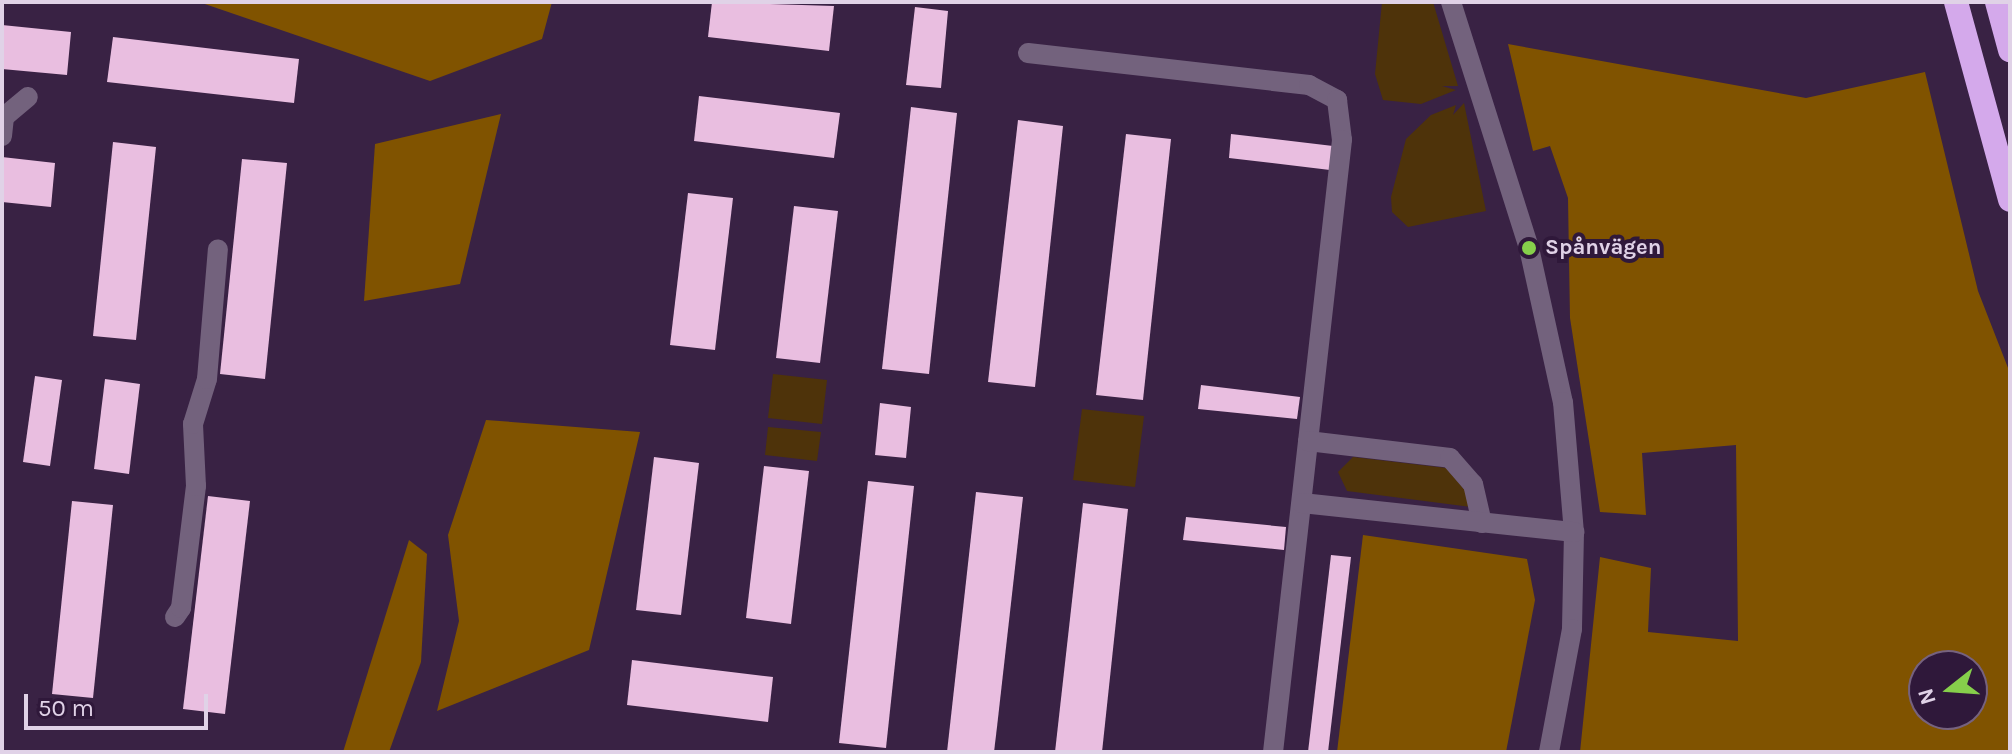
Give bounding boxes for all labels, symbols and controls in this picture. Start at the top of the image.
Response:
place label: Spånvägen [1545,235,1661,261]
marker: Spånvägen [1520,239,1538,257]
north arrow [1908,650,1988,730]
scale bar [28,678,212,728]
text: N [1912,685,1942,708]
text: 50 m [38,694,94,722]

